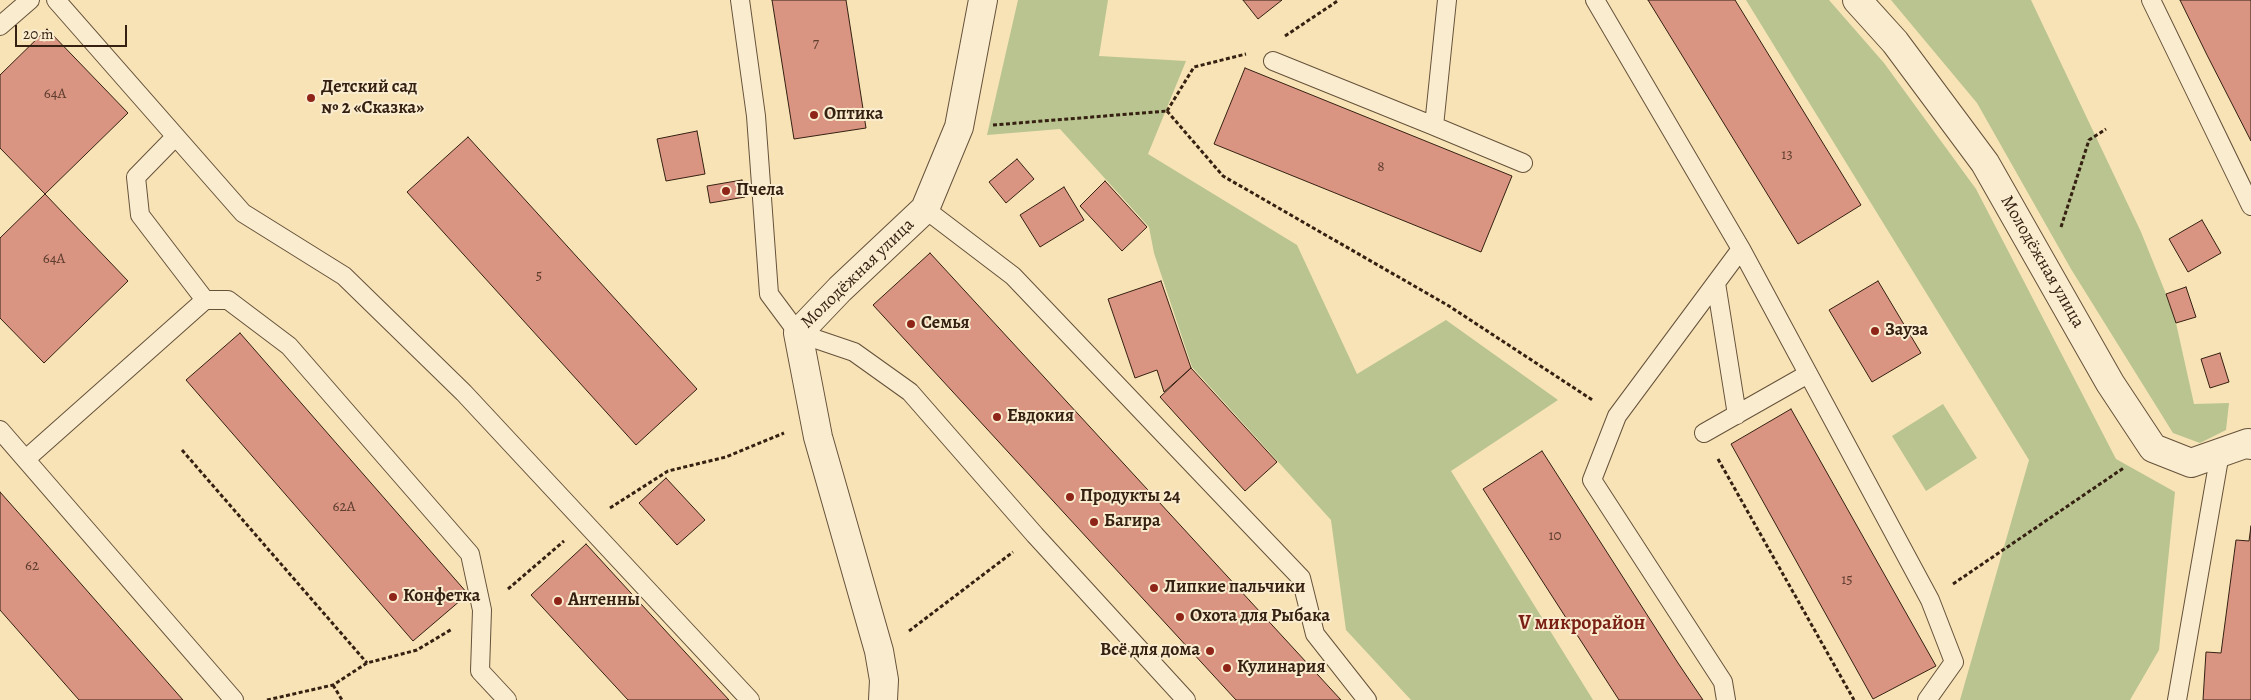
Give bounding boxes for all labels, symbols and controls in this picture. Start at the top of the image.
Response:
scale bar [18,15,130,47]
text: 20 m [23,24,54,44]
house number: 7 [813,35,819,53]
place label: Детский сад № 2 «Сказка» [321,77,424,120]
house number: 64А [44,85,66,103]
marker: Детский сад № 2 «Сказка» [305,92,317,104]
place label: Оптика [824,104,883,126]
marker: Оптика [808,109,820,121]
house number: 13 [1781,146,1793,164]
house number: 8 [1377,158,1385,176]
place label: Пчела [736,180,784,202]
marker: Пчела [720,185,732,197]
street label: Молодёжная улица [1995,192,2089,332]
street label: Молодёжная улица [797,214,919,334]
house number: 64А [43,250,65,268]
house number: 5 [536,267,542,285]
place label: Семья [921,313,970,335]
marker: Семья [905,318,917,330]
place label: Зауза [1885,320,1928,342]
marker: Зауза [1869,325,1881,337]
place label: Евдокия [1007,406,1074,428]
marker: Евдокия [991,411,1003,423]
place label: Продукты 24 [1080,486,1180,508]
marker: Продукты 24 [1064,491,1076,503]
house number: 62А [333,498,355,516]
place label: Багира [1104,511,1161,533]
marker: Багира [1088,516,1100,528]
house number: 10 [1548,527,1562,545]
house number: 62 [25,557,39,575]
house number: 15 [1841,571,1853,589]
place label: Липкие пальчики [1164,577,1305,599]
marker: Липкие пальчики [1148,582,1160,594]
place label: Конфетка [403,586,480,608]
place label: Антенны [568,590,640,612]
marker: Конфетка [387,591,399,603]
marker: Антенны [552,595,564,607]
place label: Охота для Рыбака [1190,606,1330,628]
marker: Охота для Рыбака [1174,611,1186,623]
district label: V микрорайон [1519,612,1645,636]
place label: Всё для дома [1100,640,1200,662]
marker: Всё для дома [1204,645,1216,657]
place label: Кулинария [1237,657,1325,679]
marker: Кулинария [1221,662,1233,674]

